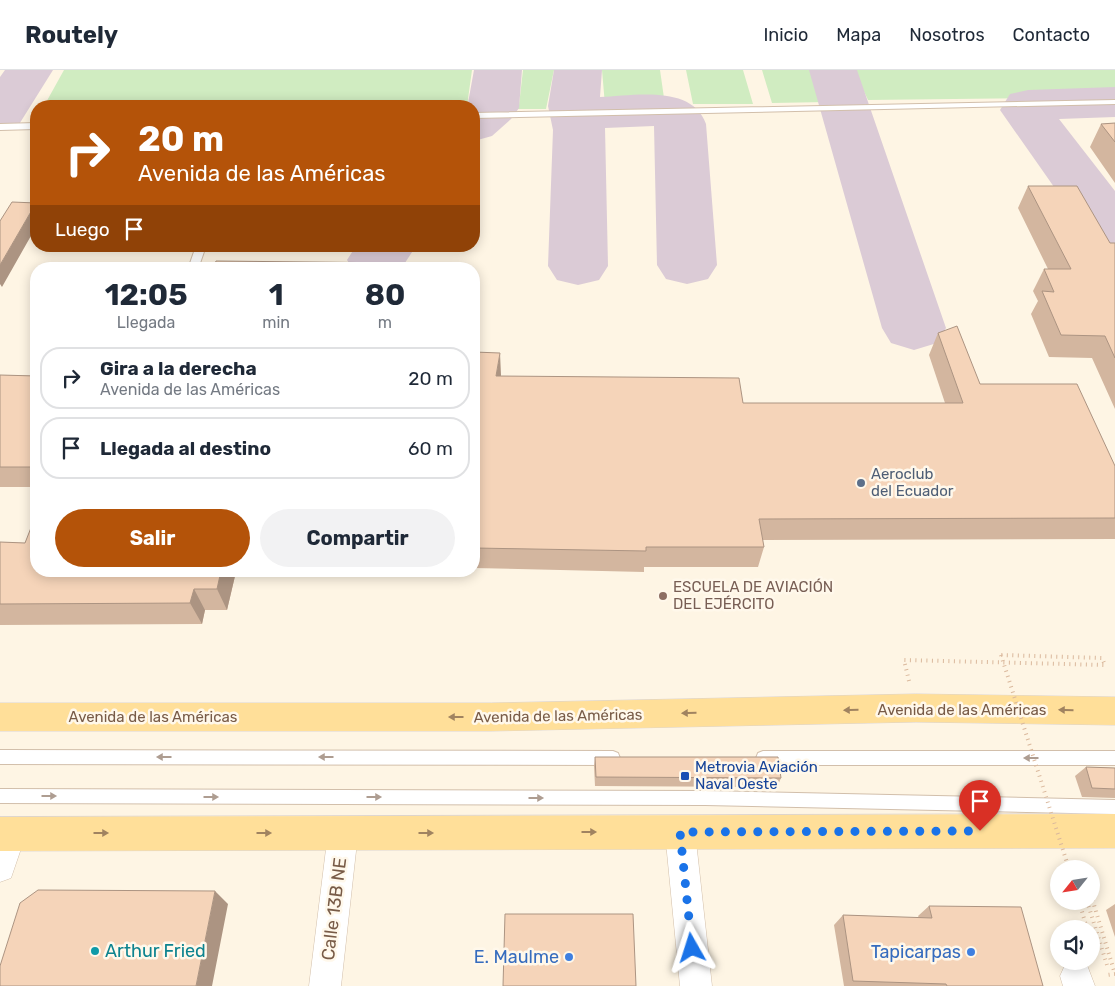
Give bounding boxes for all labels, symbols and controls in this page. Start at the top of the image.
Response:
text: Routely [25,21,118,49]
text: Inicio [763,24,808,46]
text: Mapa [836,24,881,46]
text: Nosotros [909,24,985,46]
text: Contacto [1013,24,1090,46]
text: 20 m [138,118,224,160]
icon: right [55,120,120,185]
text: Avenida de las Américas [138,160,386,187]
icon: arrive [120,215,148,243]
text: Luego [55,218,110,241]
text: 12:05 [105,277,188,313]
text: 1 [269,277,284,313]
text: 80 [365,277,405,313]
text: Llegada [117,313,175,332]
text: min [262,313,290,332]
text: m [378,313,392,332]
text: Gira a la derecha [100,357,257,380]
icon: right [57,364,85,392]
text: 20 m [408,367,453,390]
text: Avenida de las Américas [100,380,280,399]
icon: arrive [57,434,85,462]
text: Llegada al destino [100,437,271,460]
text: 60 m [408,437,453,460]
place label: Aeroclub del Ecuador [871,465,954,500]
marker: Aeroclub del Ecuador [855,477,867,489]
button: Salir [55,509,250,567]
button: Compartir [260,509,455,567]
place label: ESCUELA DE AVIACIÓN DEL EJÉRCITO [673,578,833,613]
marker: ESCUELA DE AVIACIÓN DEL EJÉRCITO [657,590,669,602]
street label: Avenida de las Américas [878,701,1047,719]
street label: Avenida de las Américas [473,706,643,726]
one-way arrow [843,706,859,714]
one-way arrow [1058,706,1074,714]
street label: Avenida de las Américas [69,708,238,726]
one-way arrow [681,709,697,717]
one-way arrow [448,713,464,721]
one-way arrow [156,753,172,761]
one-way arrow [318,753,334,761]
one-way arrow [1023,754,1039,762]
place label: Metrovia Aviación Naval Oeste [695,758,818,793]
marker: Metrovia Aviación Naval Oeste [679,770,691,782]
pin [959,780,1001,831]
icon: arrive [966,787,994,815]
one-way arrow [41,792,57,800]
one-way arrow [203,793,219,801]
one-way arrow [366,793,382,801]
one-way arrow [528,794,544,802]
one-way arrow [581,828,597,836]
one-way arrow [93,829,109,837]
one-way arrow [256,829,272,837]
one-way arrow [418,829,434,837]
street label: Calle 13B NE [317,856,351,962]
north arrow [1050,860,1100,910]
map controls [1050,860,1100,970]
button: sound [1050,920,1100,970]
position arrow [665,921,717,973]
place label: Arthur Fried [105,940,206,962]
place label: Tapicarpas [871,941,961,963]
marker: Arthur Fried [89,945,101,957]
place label: E. Maulme [474,946,559,968]
marker: Tapicarpas [965,946,977,958]
marker: E. Maulme [563,951,575,963]

